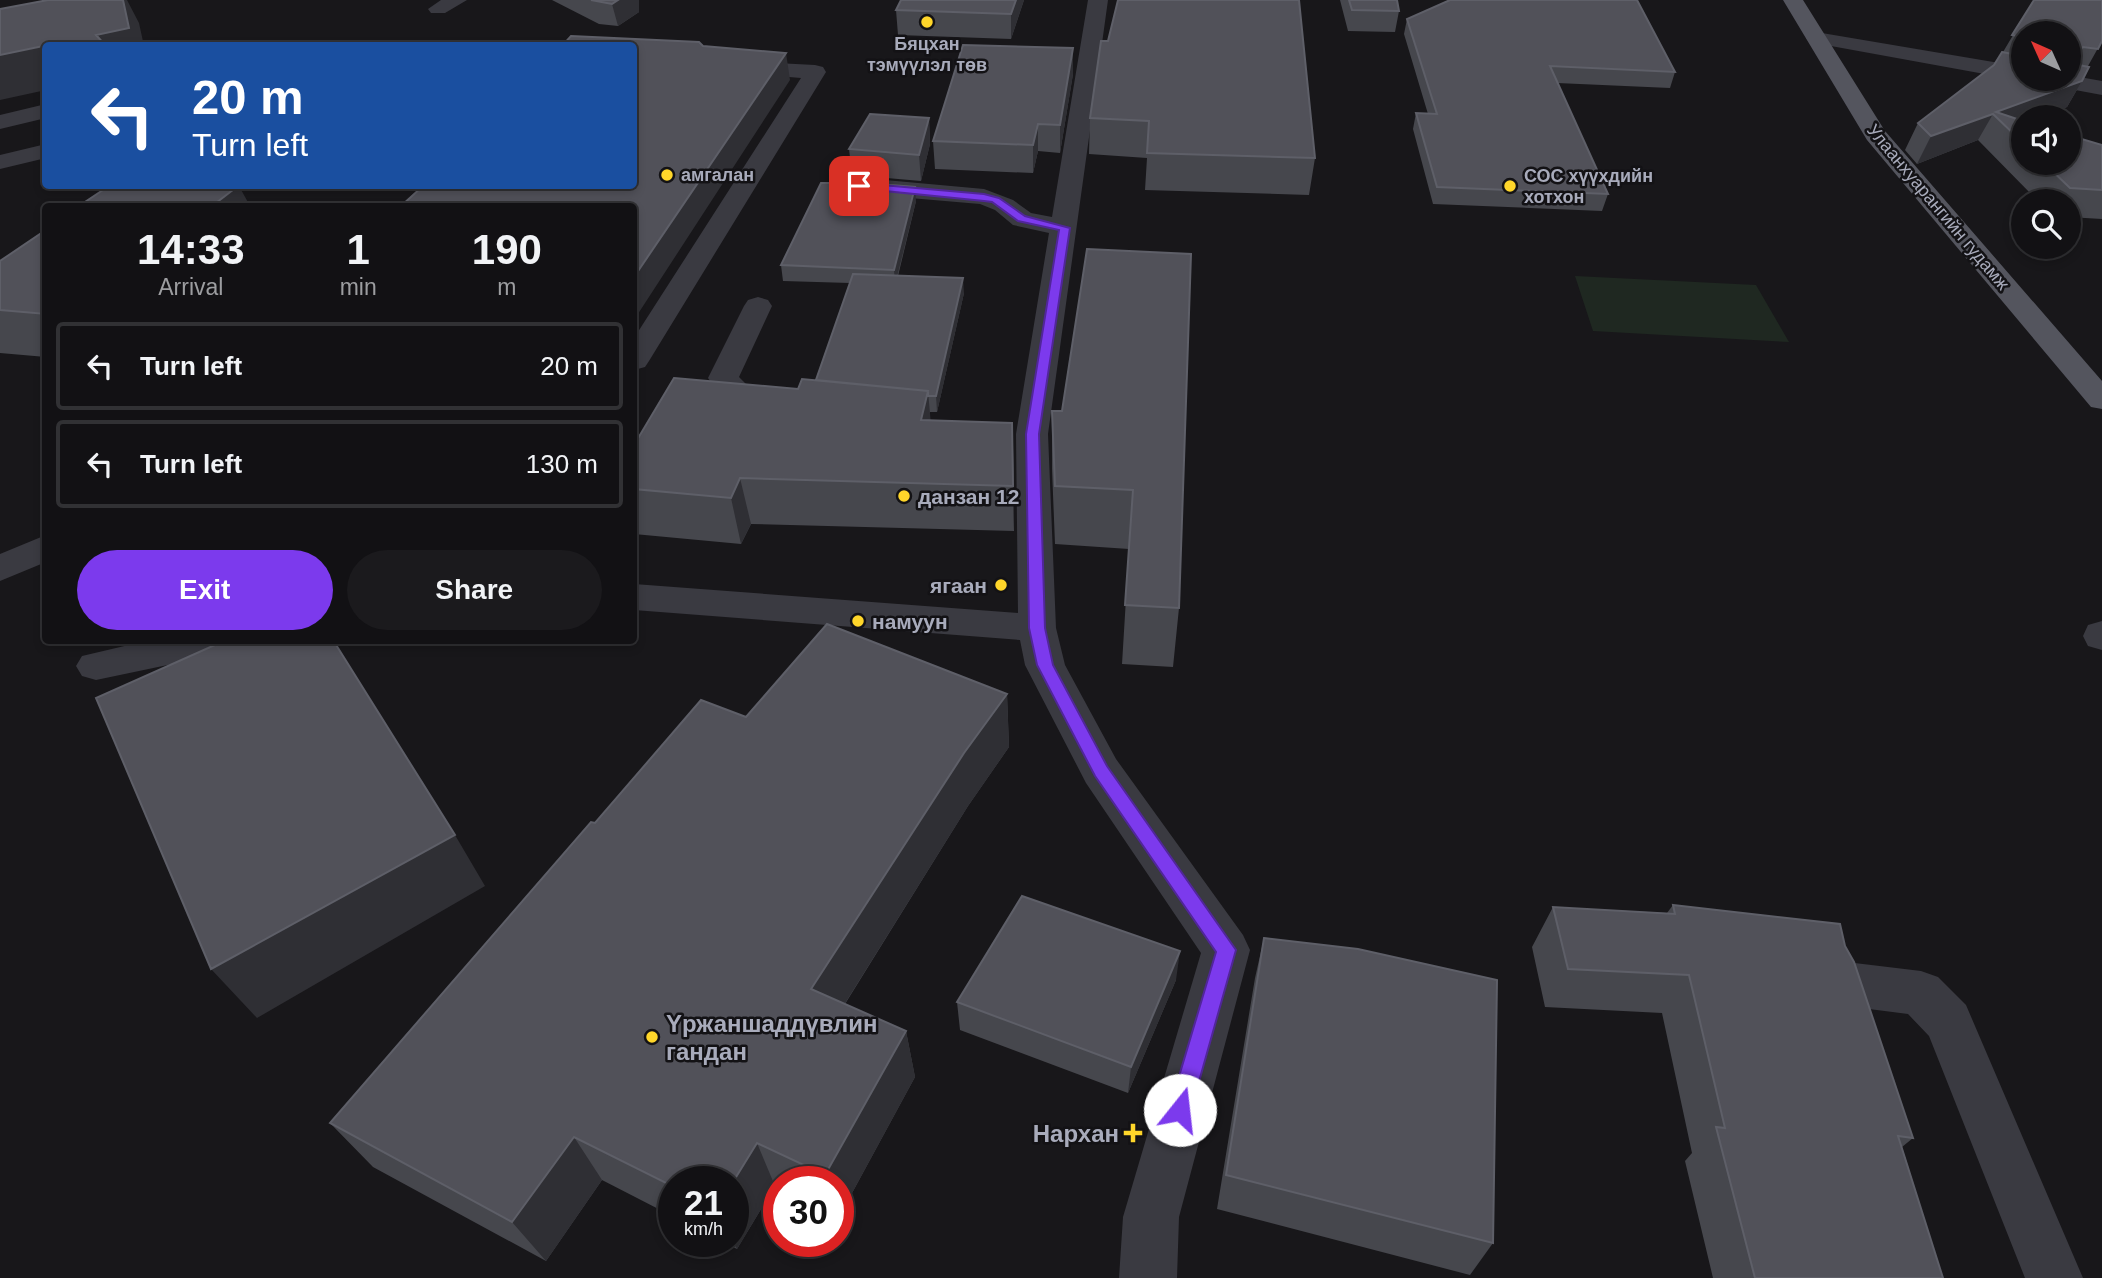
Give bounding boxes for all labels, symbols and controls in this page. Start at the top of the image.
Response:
marker: Бяцхан тэмүүлэл төв [919,14,935,30]
north arrow [2011,21,2081,91]
map controls [2011,21,2081,259]
place label: Бяцхан тэмүүлэл төв [867,34,987,75]
icon: left [77,70,168,161]
text: 20 m [192,70,304,124]
button: sound [2011,105,2081,175]
street label: Улаанхуарангийн гудамж [1863,120,2013,294]
text: Turn left [192,127,308,163]
pin [829,156,889,216]
place label: амгалан [681,165,754,185]
place label: СОС хүүхдийн хотхон [1524,166,1653,207]
marker: амгалан [659,167,675,183]
icon: arrive [840,167,878,205]
marker: СОС хүүхдийн хотхон [1502,178,1518,194]
button: search [2011,189,2081,259]
text: 14:33 [137,226,245,273]
text: 1 [346,226,370,273]
text: 190 [472,226,542,273]
text: Arrival [158,274,223,300]
text: min [340,274,377,300]
text: m [497,274,516,300]
icon: left [81,347,119,385]
text: Turn left [140,351,242,381]
text: 20 m [540,351,598,381]
icon: left [81,445,119,483]
text: Turn left [140,449,242,479]
text: 130 m [526,449,598,479]
place label: данзан 12 [918,485,1019,508]
marker: данзан 12 [896,488,912,504]
button: Exit [77,550,333,630]
button: Share [347,550,602,630]
place label: ягаан [929,574,987,597]
marker: ягаан [993,577,1009,593]
place label: намуун [872,610,948,633]
marker: намуун [850,613,866,629]
place label: Yржаншаддүвлин гандан [666,1010,878,1065]
marker: Yржаншаддүвлин гандан [644,1029,660,1045]
position arrow [1143,1073,1217,1147]
place label: Нархан [1033,1120,1119,1147]
marker: Нархан [1125,1125,1141,1141]
speed limit sign: 30 [763,1166,854,1257]
text: 21 [684,1183,723,1222]
text: km/h [684,1219,723,1239]

